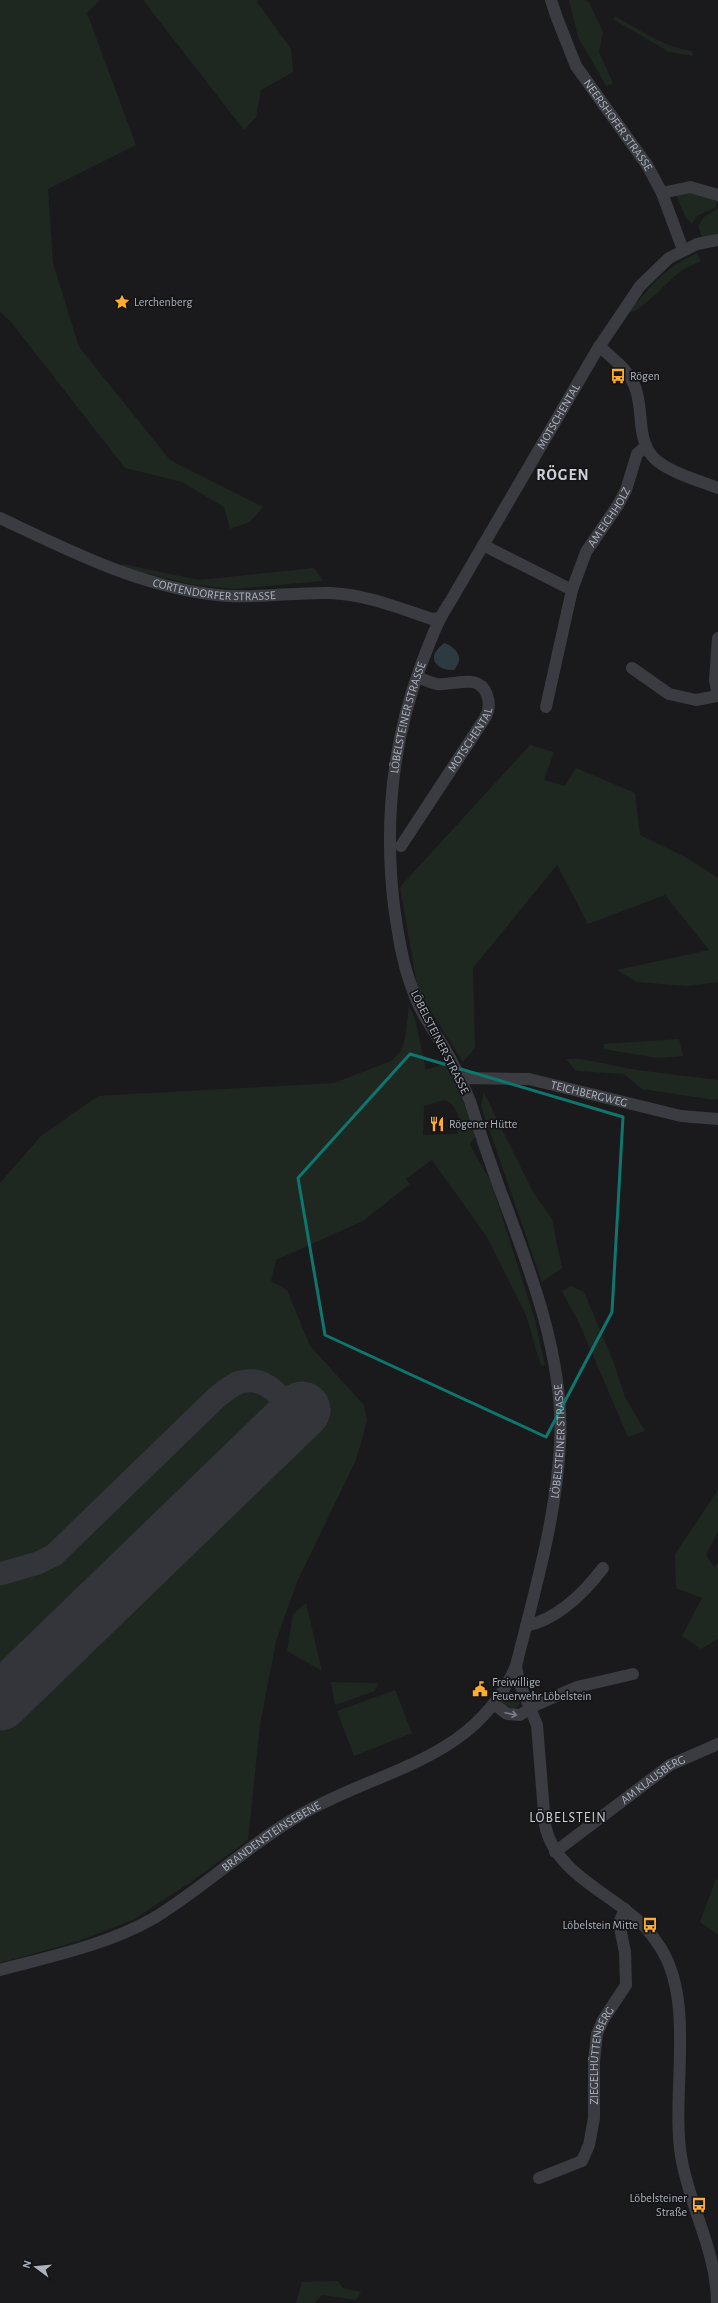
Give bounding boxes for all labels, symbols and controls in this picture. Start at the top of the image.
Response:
street label: NEERSHOFER STRASSE [581,77,655,173]
place icon: Lerchenberg [113,293,131,311]
place label: Lerchenberg [134,296,192,308]
bus stop icon: Rögen [609,367,627,385]
place label: Rögen [630,370,660,382]
street label: MOTSCHENTAL [535,382,582,451]
district label: RÖGEN [536,465,590,483]
street label: AM EICHHOLZ [585,485,632,549]
street label: CORTENDORFER STRASSE [151,576,276,602]
street label: LÖBELSTEINER STRASSE [388,660,428,774]
street label: MOTSCHENTAL [446,707,494,774]
street label: LÖBELSTEINER STRASSE [409,988,472,1096]
street label: TEICHBERGWEG [550,1079,629,1109]
restaurant icon: Rögener Hütte [428,1115,446,1133]
place label: Rögener Hütte [449,1118,517,1130]
street label: LÖBELSTEINER STRASSE [548,1383,566,1499]
place label: Freiwillige Feuerwehr Löbelstein [492,1676,592,1702]
public building icon: Freiwillige Feuerwehr Löbelstein [471,1680,489,1698]
one-way arrow [505,1710,518,1718]
street label: AM KLAUSBERG [618,1753,687,1806]
street label: BRANDENSTEINSEBENE [219,1799,323,1874]
district label: LÖBELSTEIN [529,1808,607,1825]
bus stop icon: Löbelstein Mitte [641,1916,659,1934]
place label: Löbelstein Mitte [563,1919,638,1931]
street label: ZIEGELHÜTTENBERG [587,2004,616,2104]
place label: Löbelsteiner Straße [629,2192,687,2218]
bus stop icon: Löbelsteiner Straße [690,2196,708,2214]
north arrow [16,2247,56,2287]
text: N [21,2259,33,2270]

